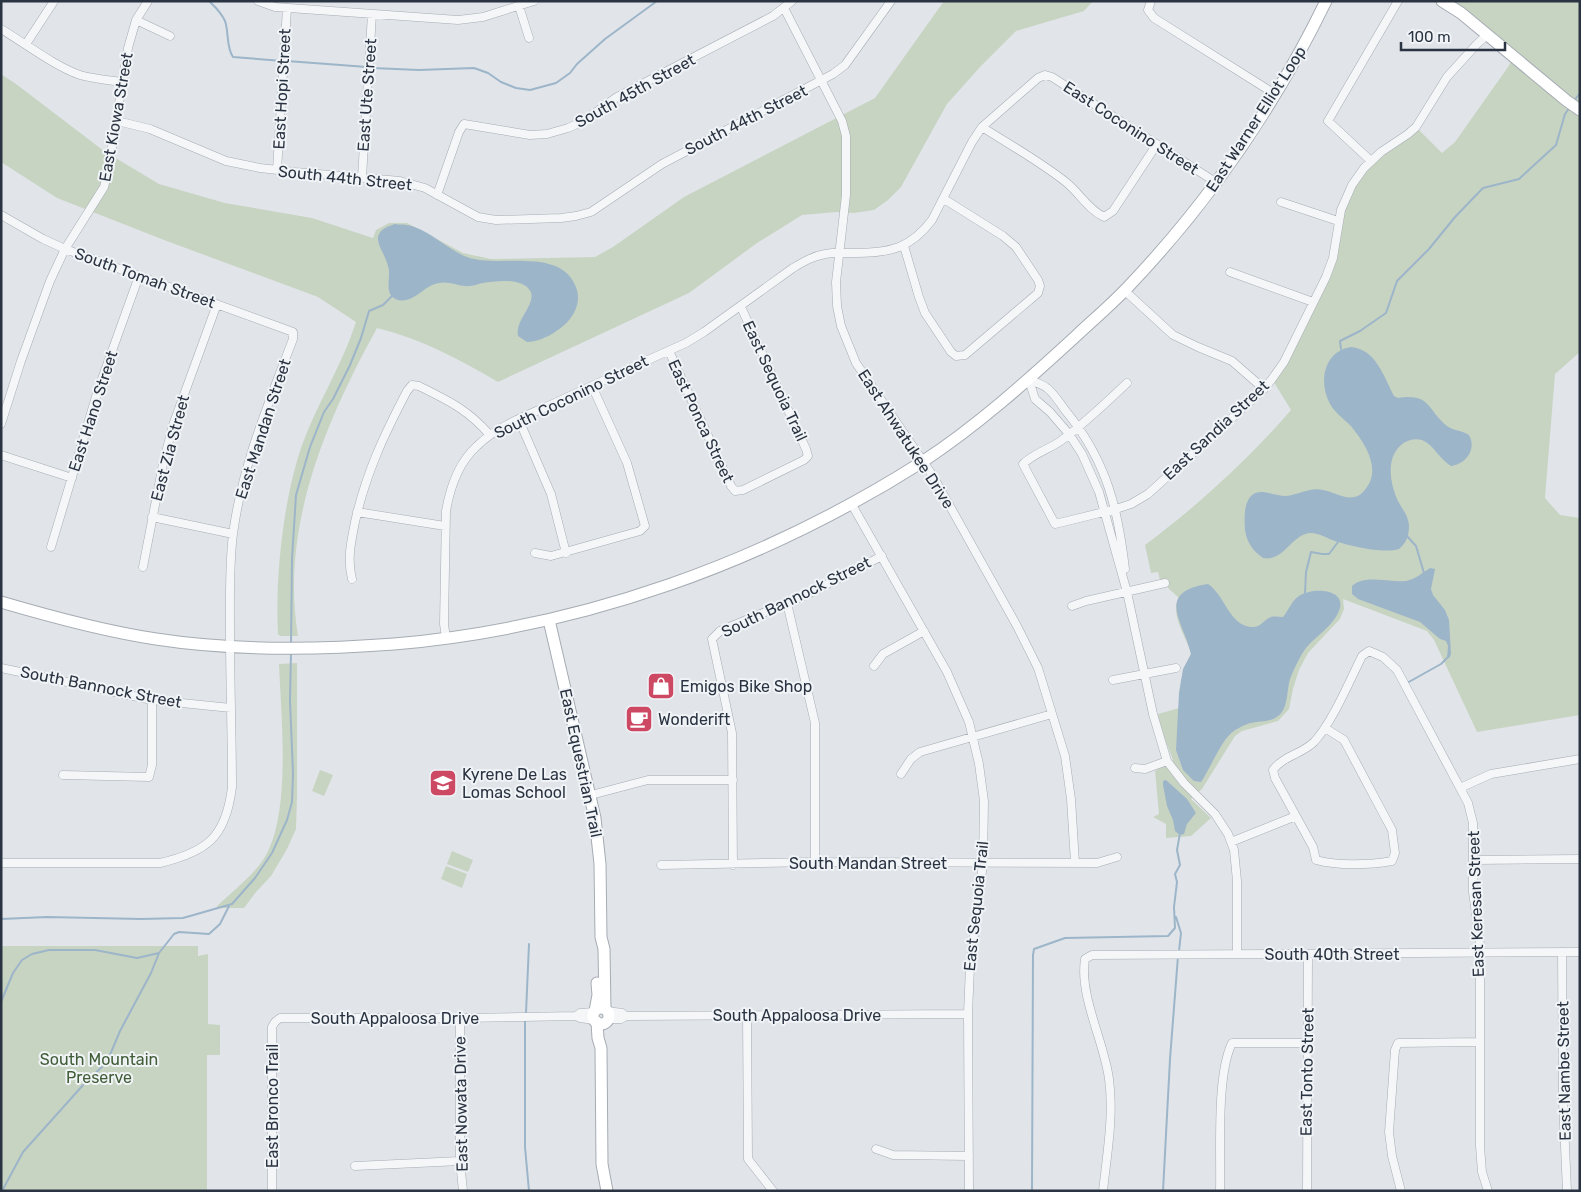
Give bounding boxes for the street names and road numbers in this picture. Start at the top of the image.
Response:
street label: East Hopi Street [269,28,295,150]
street label: East Ute Street [354,38,380,152]
street label: East Warner Elliot Loop [1202,43,1310,195]
street label: South 45th Street [572,50,698,132]
street label: East Kiowa Street [95,51,137,183]
street label: East Coconino Street [1060,77,1202,179]
street label: South 44th Street [682,81,810,159]
street label: South 44th Street [277,162,413,194]
street label: South Tomah Street [72,244,218,312]
street label: East Sequoia Trail [739,318,811,444]
street label: East Hano Street [64,348,122,474]
street label: South Coconino Street [491,351,651,443]
street label: East Mandan Street [231,356,295,502]
street label: East Ponca Street [664,356,738,486]
street label: East Ahwatukee Drive [854,366,958,512]
street label: East Sandia Street [1159,376,1273,484]
street label: East Zia Street [147,393,193,503]
street label: South Bannock Street [718,553,874,641]
street label: South Bannock Street [19,662,183,712]
street label: East Equestrian Trail [556,687,606,839]
street label: East Keresan Street [1464,830,1488,978]
street label: East Sequoia Trail [960,840,992,972]
street label: South Mandan Street [789,854,947,873]
street label: South 40th Street [1265,945,1399,964]
street label: East Nambe Street [1553,1001,1575,1141]
street label: South Appaloosa Drive [713,1006,881,1025]
street label: East Tonto Street [1296,1008,1318,1136]
street label: South Appaloosa Drive [311,1009,479,1028]
street label: East Nowata Drive [450,1036,472,1172]
street label: East Bronco Trail [263,1044,282,1168]

